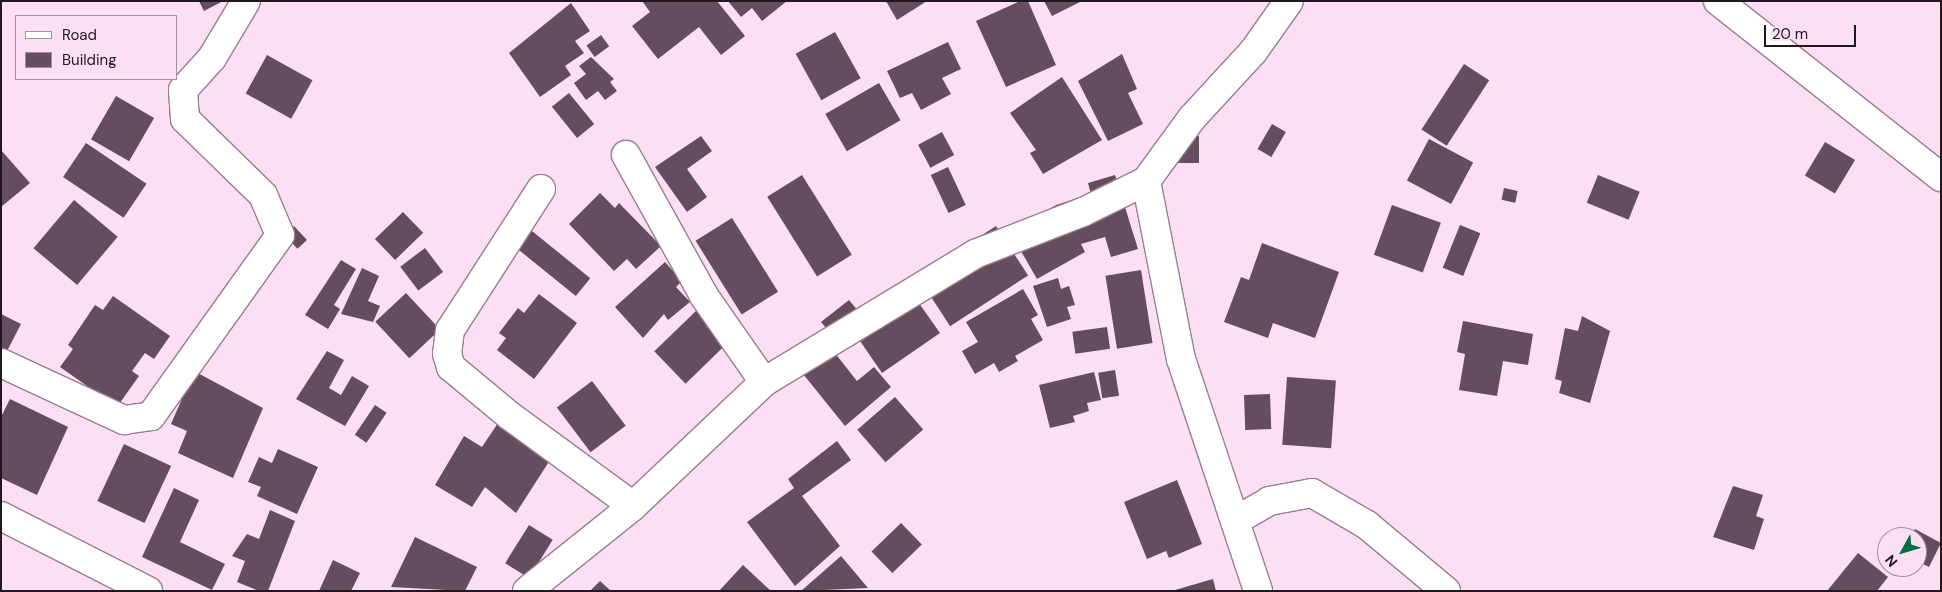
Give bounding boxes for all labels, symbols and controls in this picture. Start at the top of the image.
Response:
legend [15,15,178,80]
scale bar [1767,15,1860,47]
text: 20 m [1772,24,1808,44]
text: Road [62,25,97,45]
text: Building [62,50,117,70]
north arrow [1877,527,1927,577]
text: N [1881,551,1901,570]

